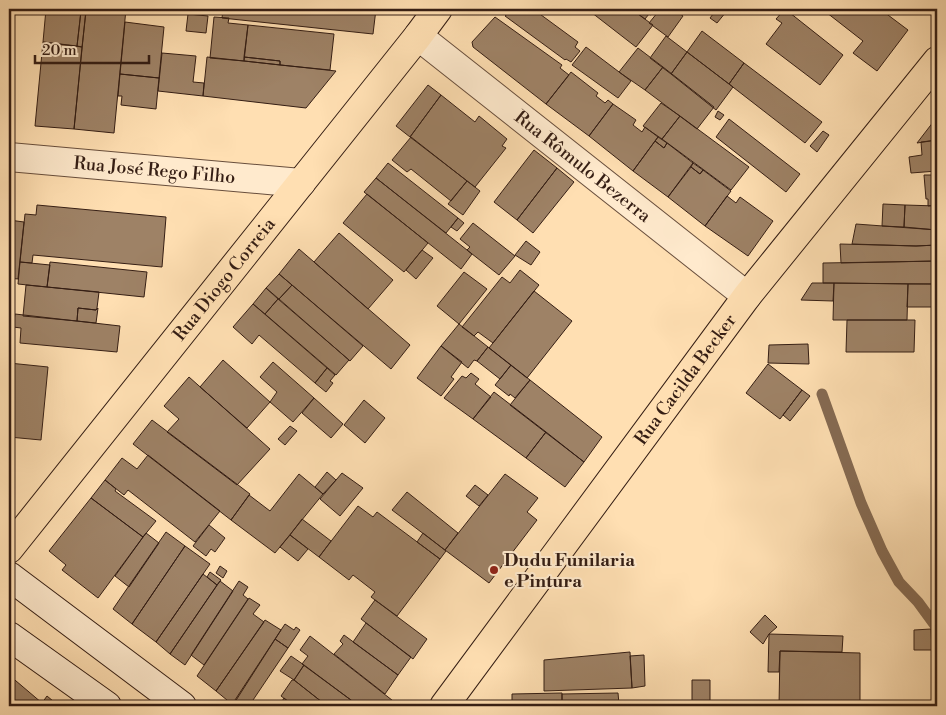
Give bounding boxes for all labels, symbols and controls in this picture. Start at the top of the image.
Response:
scale bar [35,32,149,64]
text: 20 m [42,41,77,60]
street label: Rua Rômulo Bezerra [510,106,656,228]
street label: Rua José Rego Filho [72,152,236,189]
street label: Rua Diogo Correia [168,213,281,346]
street label: Rua Cacilda Becker [630,309,742,450]
place label: Dudu Funilaria e Pintura [504,549,635,593]
marker: Dudu Funilaria e Pintura [488,564,500,576]

